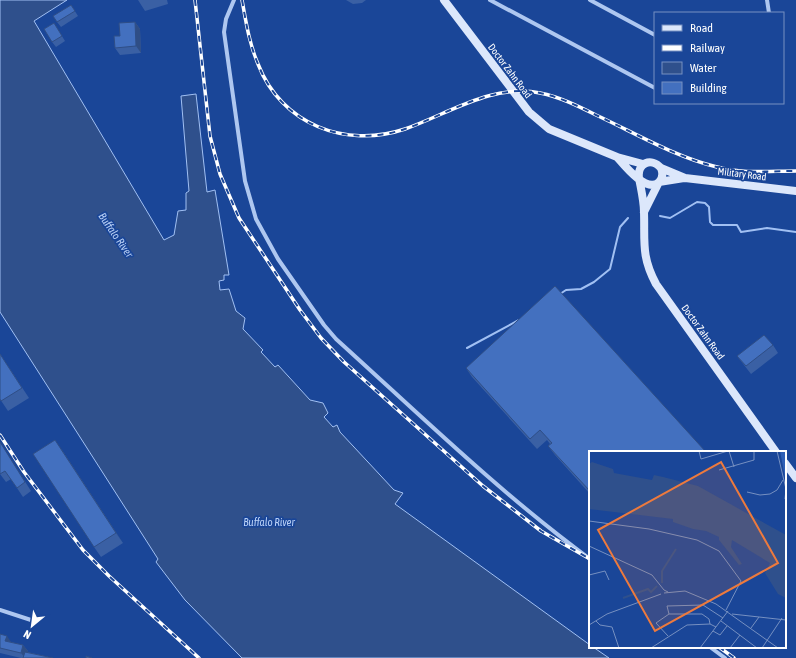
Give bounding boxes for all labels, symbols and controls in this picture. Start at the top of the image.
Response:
legend [654,12,784,104]
text: Road [690,21,713,35]
text: Railway [690,41,725,55]
street label: Doctor Zahn Road [486,42,534,101]
text: Water [690,61,717,75]
text: Building [690,81,728,95]
street label: Military Road [717,166,767,182]
water label: Buffalo River [96,210,136,260]
street label: Doctor Zahn Road [679,302,727,362]
inset map [589,451,786,648]
water label: Buffalo River [243,516,296,528]
north arrow [12,606,52,646]
text: N [21,628,33,642]

